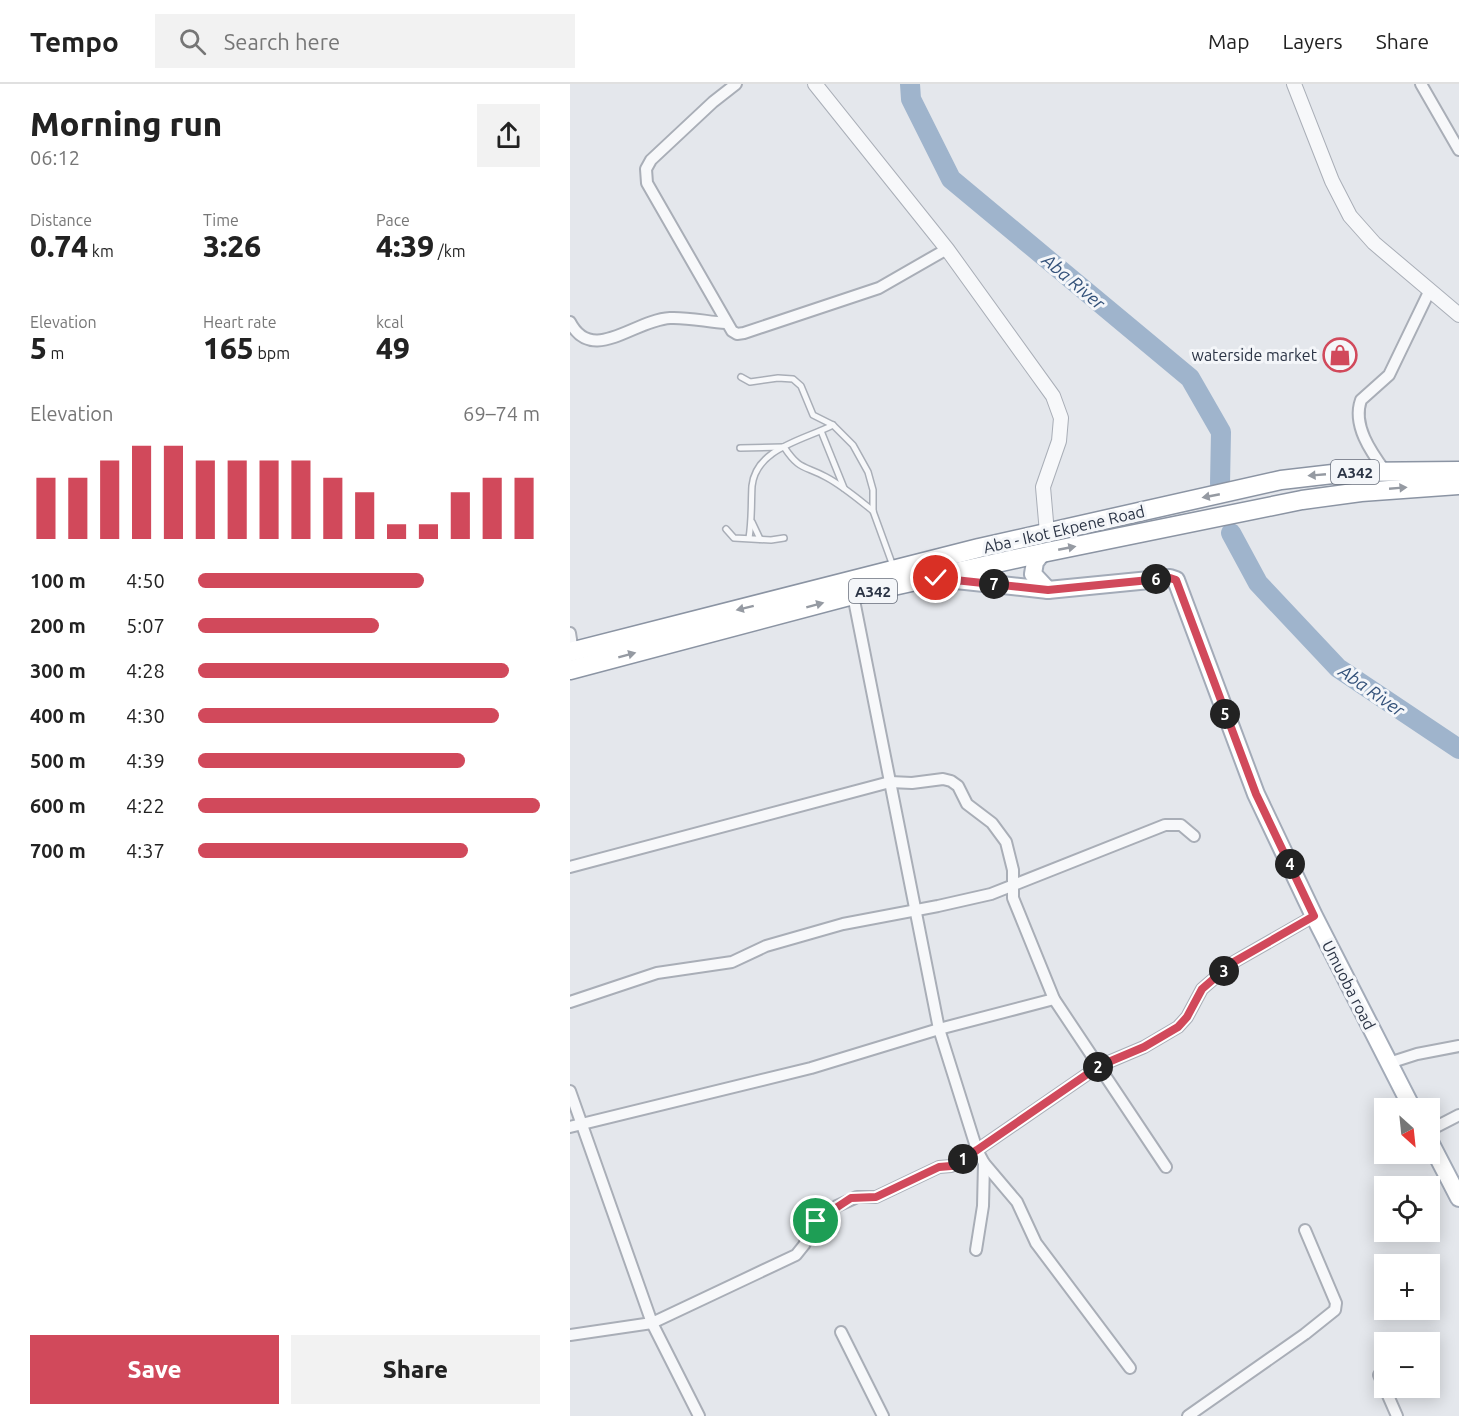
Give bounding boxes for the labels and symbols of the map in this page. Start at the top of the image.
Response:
water label: Aba River [1038,249,1110,314]
shop icon: waterside market [1322,337,1358,373]
place label: waterside market [1192,346,1318,364]
road number: A342 [1331,460,1379,484]
one-way arrow [1307,470,1326,480]
one-way arrow [1389,484,1408,493]
one-way arrow [1201,492,1220,501]
street label: Aba - Ikot Ekpene Road [982,502,1146,556]
one-way arrow [1057,543,1076,552]
pin [910,552,961,603]
pin: 6 [1141,564,1171,594]
pin: 7 [979,569,1009,599]
road number: A342 [849,579,897,603]
one-way arrow [806,600,824,609]
one-way arrow [736,604,755,614]
one-way arrow [617,649,636,659]
water label: Aba River [1335,660,1409,720]
pin: 5 [1210,699,1240,729]
pin: 4 [1275,849,1305,879]
street label: Umuoba road [1319,937,1379,1033]
pin: 3 [1209,956,1239,986]
pin: 2 [1083,1052,1113,1082]
north arrow [1374,1098,1440,1164]
pin: 1 [948,1144,978,1174]
pin [790,1195,841,1246]

